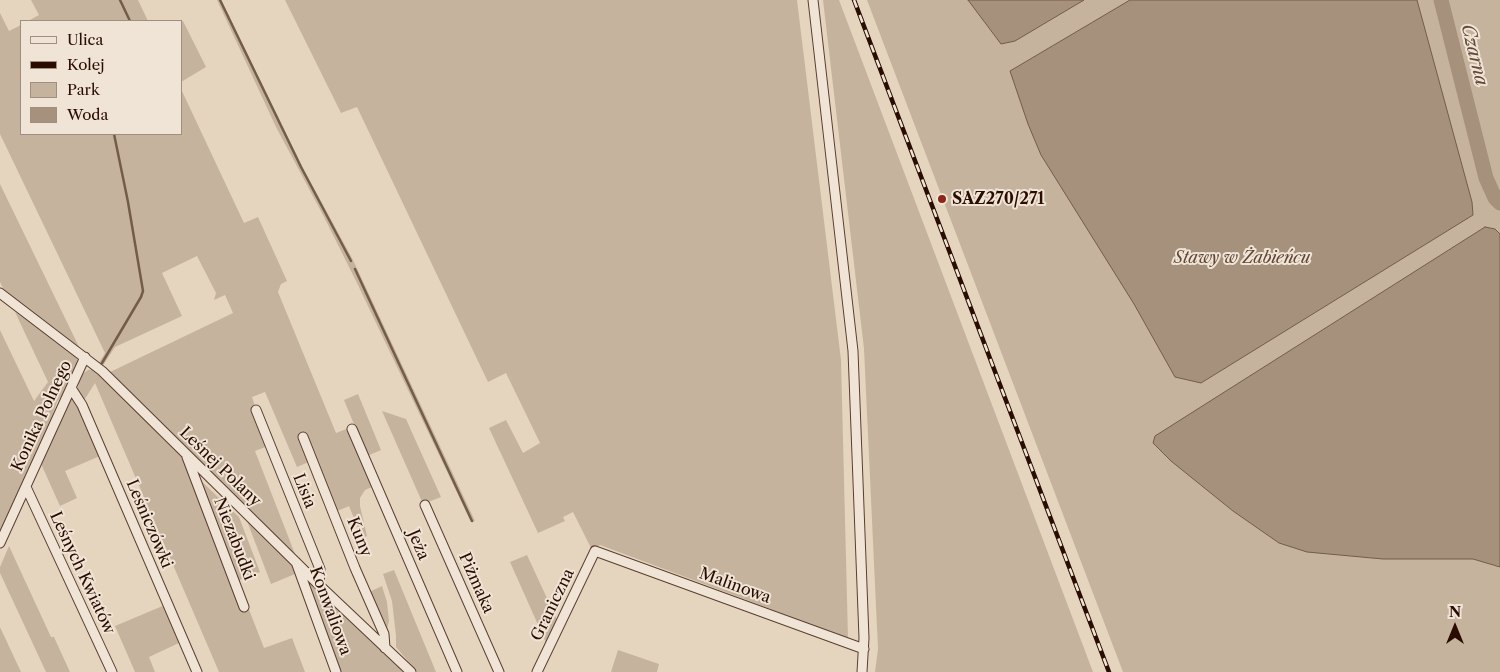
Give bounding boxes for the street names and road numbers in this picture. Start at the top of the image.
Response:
street label: Konika Polnego [8,358,76,474]
street label: Leśnej Polany [175,423,265,511]
street label: Lisia [288,471,320,511]
street label: Leśniczówki [122,477,176,571]
street label: Niezabudki [209,495,259,583]
street label: Leśnych Kwiatów [45,509,119,637]
street label: Kuny [342,514,376,560]
street label: Jeża [403,527,433,563]
street label: Piżmaka [454,550,498,616]
street label: Konwaliowa [305,564,355,658]
street label: Malinowa [697,564,773,608]
street label: Graniczna [527,566,579,644]

